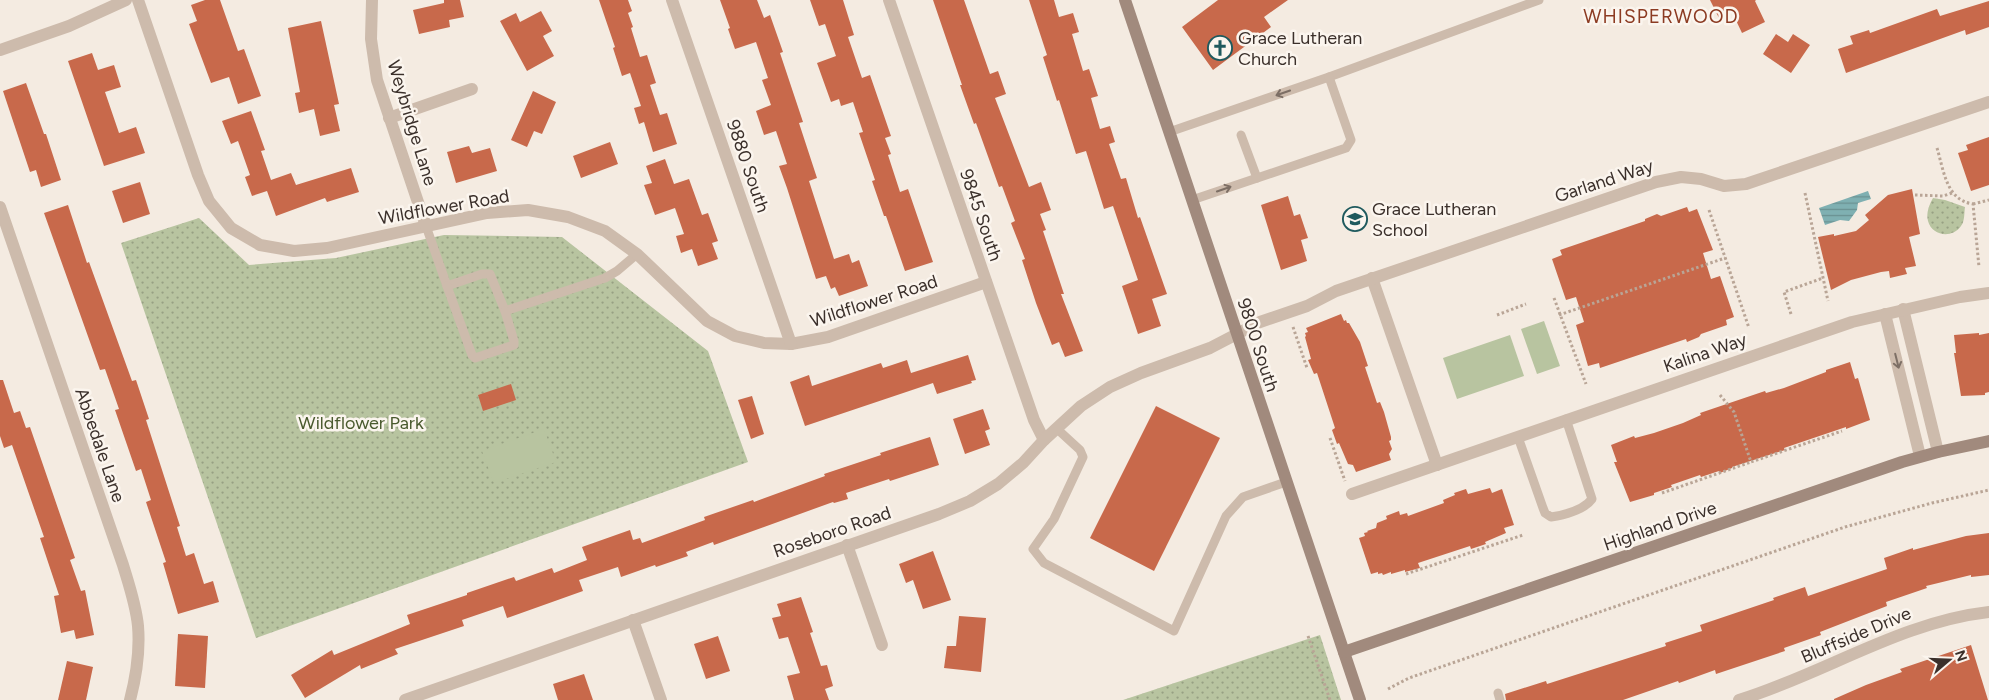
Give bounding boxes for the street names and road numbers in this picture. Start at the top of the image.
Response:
street label: Weybridge Lane [382,58,442,189]
street label: 9880 South [722,117,774,215]
street label: Garland Way [1552,155,1656,207]
street label: 9845 South [955,166,1007,264]
street label: Wildflower Road [377,185,511,229]
street label: Wildflower Road [808,270,940,332]
street label: 9800 South [1233,295,1283,395]
street label: Kalina Way [1660,328,1750,378]
street label: Abbedale Lane [70,385,130,505]
street label: Highland Drive [1601,496,1720,556]
street label: Roseboro Road [770,502,894,562]
street label: Bluffside Drive [1798,602,1914,668]

